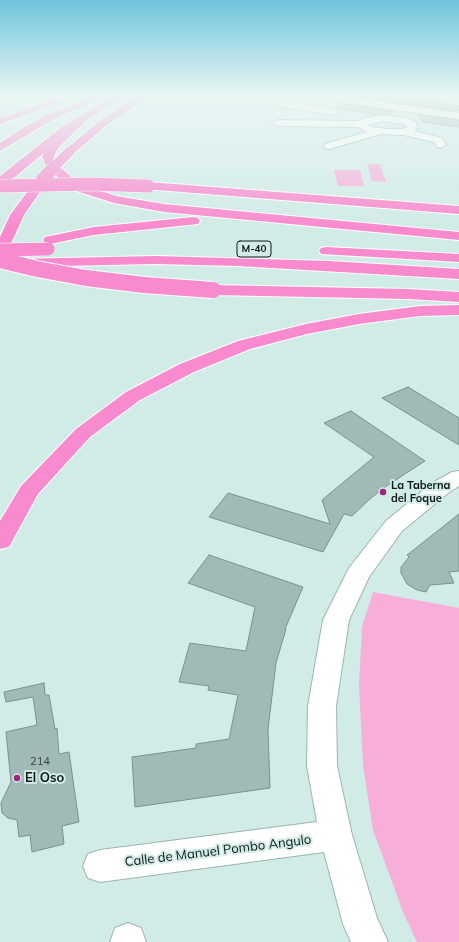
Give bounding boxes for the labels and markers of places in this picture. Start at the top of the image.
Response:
place label: La Taberna del Foque [391,479,450,505]
marker: La Taberna del Foque [378,487,388,497]
place label: El Oso [25,770,64,786]
marker: El Oso [12,773,22,783]

